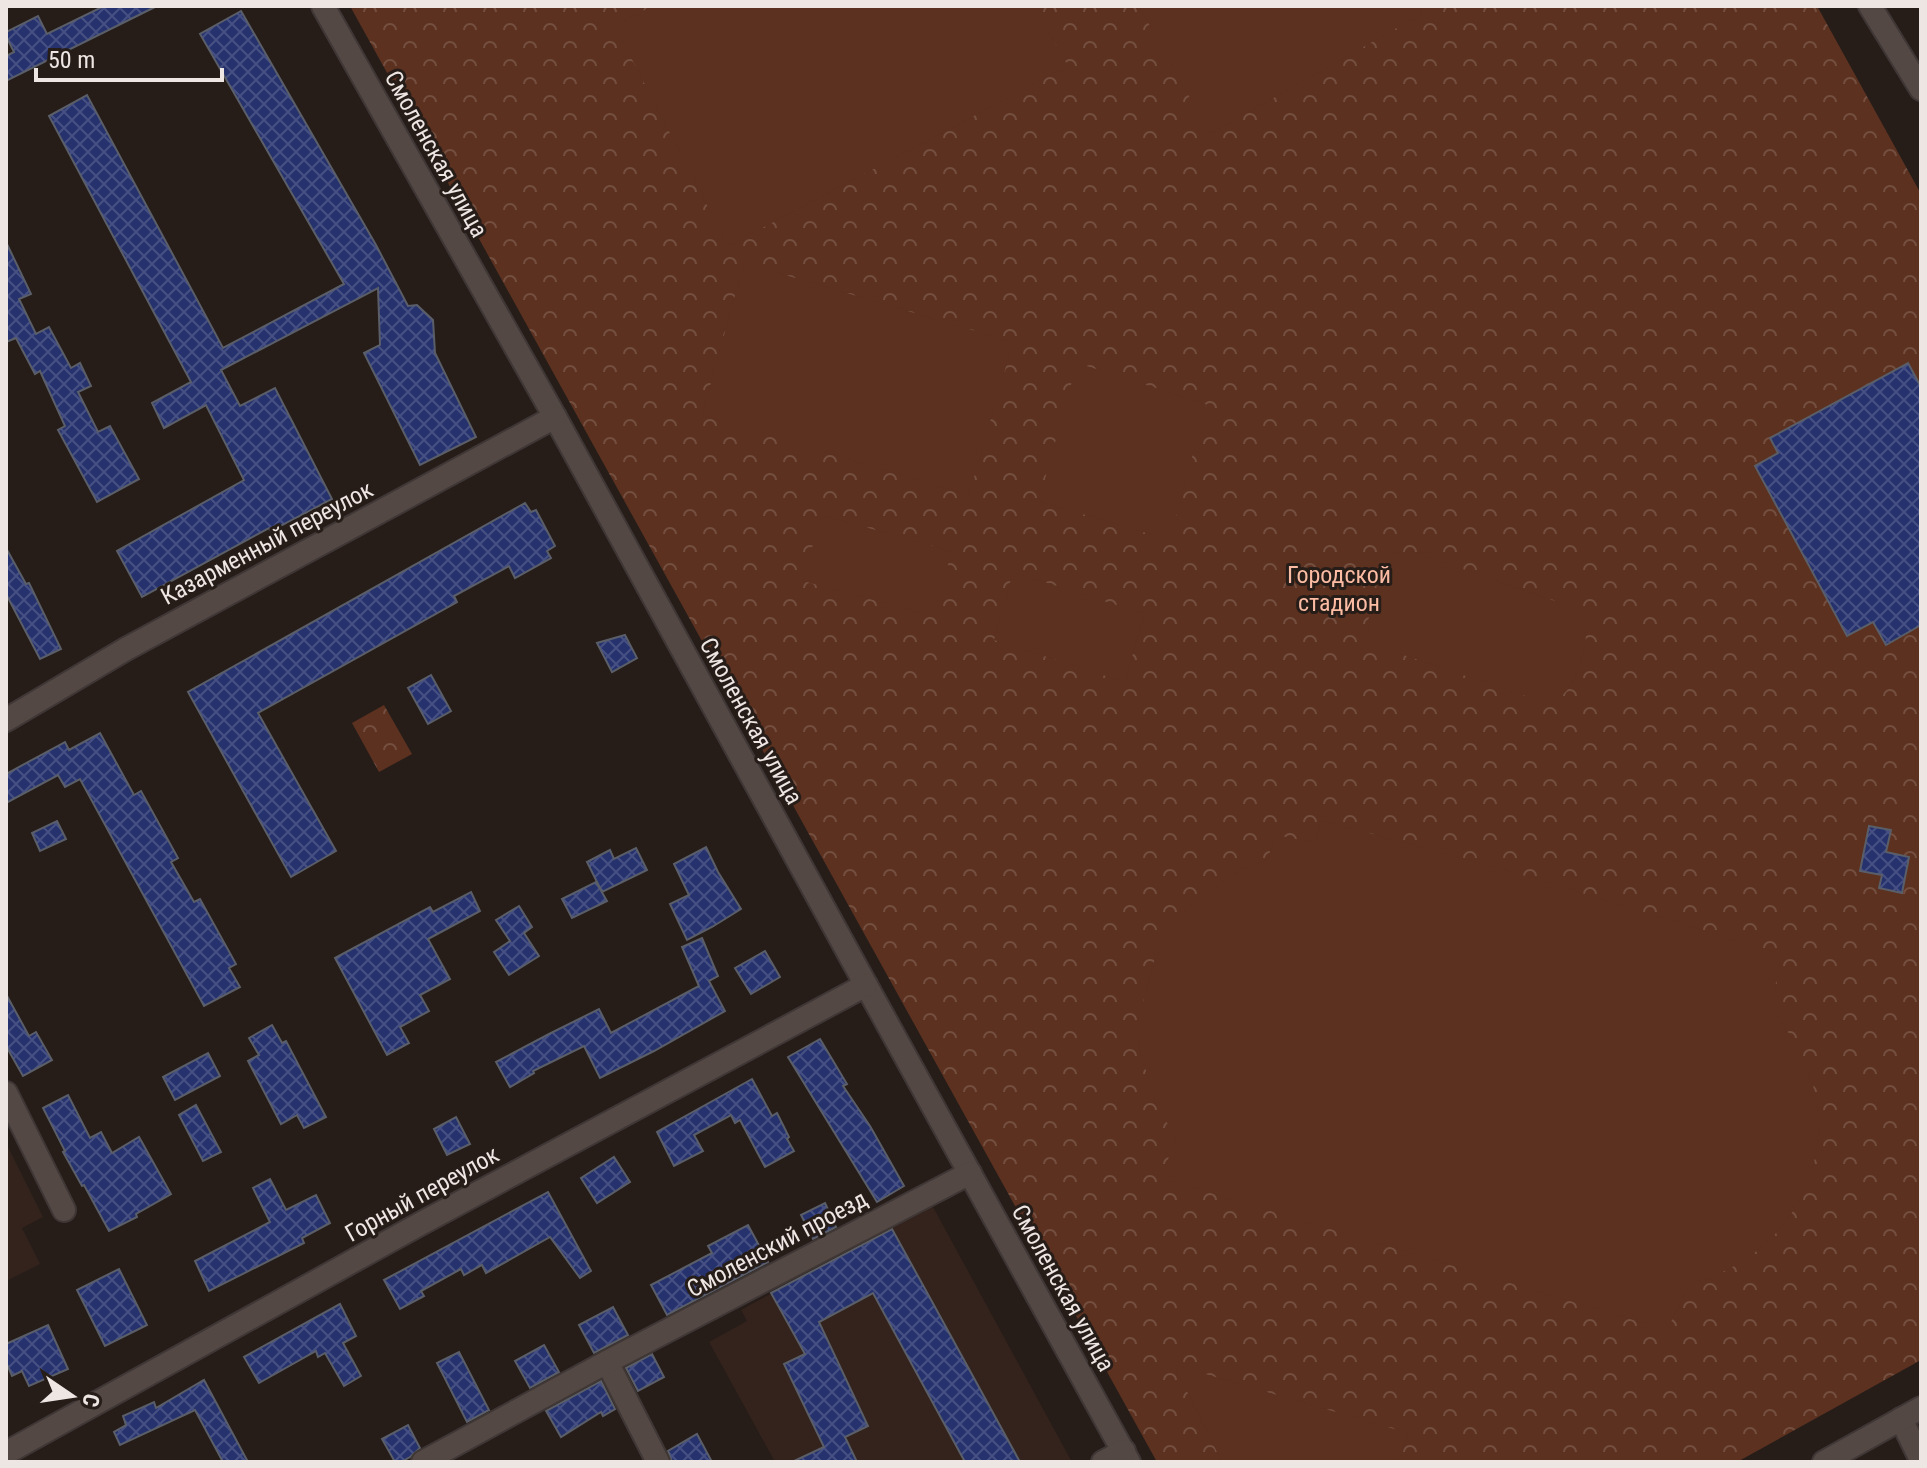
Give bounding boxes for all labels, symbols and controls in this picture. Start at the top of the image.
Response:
scale bar [36,32,222,82]
text: 50 m [48,46,95,74]
street label: Смоленская улица [379,66,493,242]
street label: Казарменный переулок [156,475,378,611]
park label: Городской стадион [1287,561,1391,617]
street label: Смоленская улица [694,633,808,809]
street label: Горный переулок [340,1140,504,1248]
street label: Смоленский проезд [682,1185,872,1303]
street label: Смоленская улица [1006,1200,1120,1376]
north arrow [32,1356,112,1436]
text: С [77,1391,105,1409]

